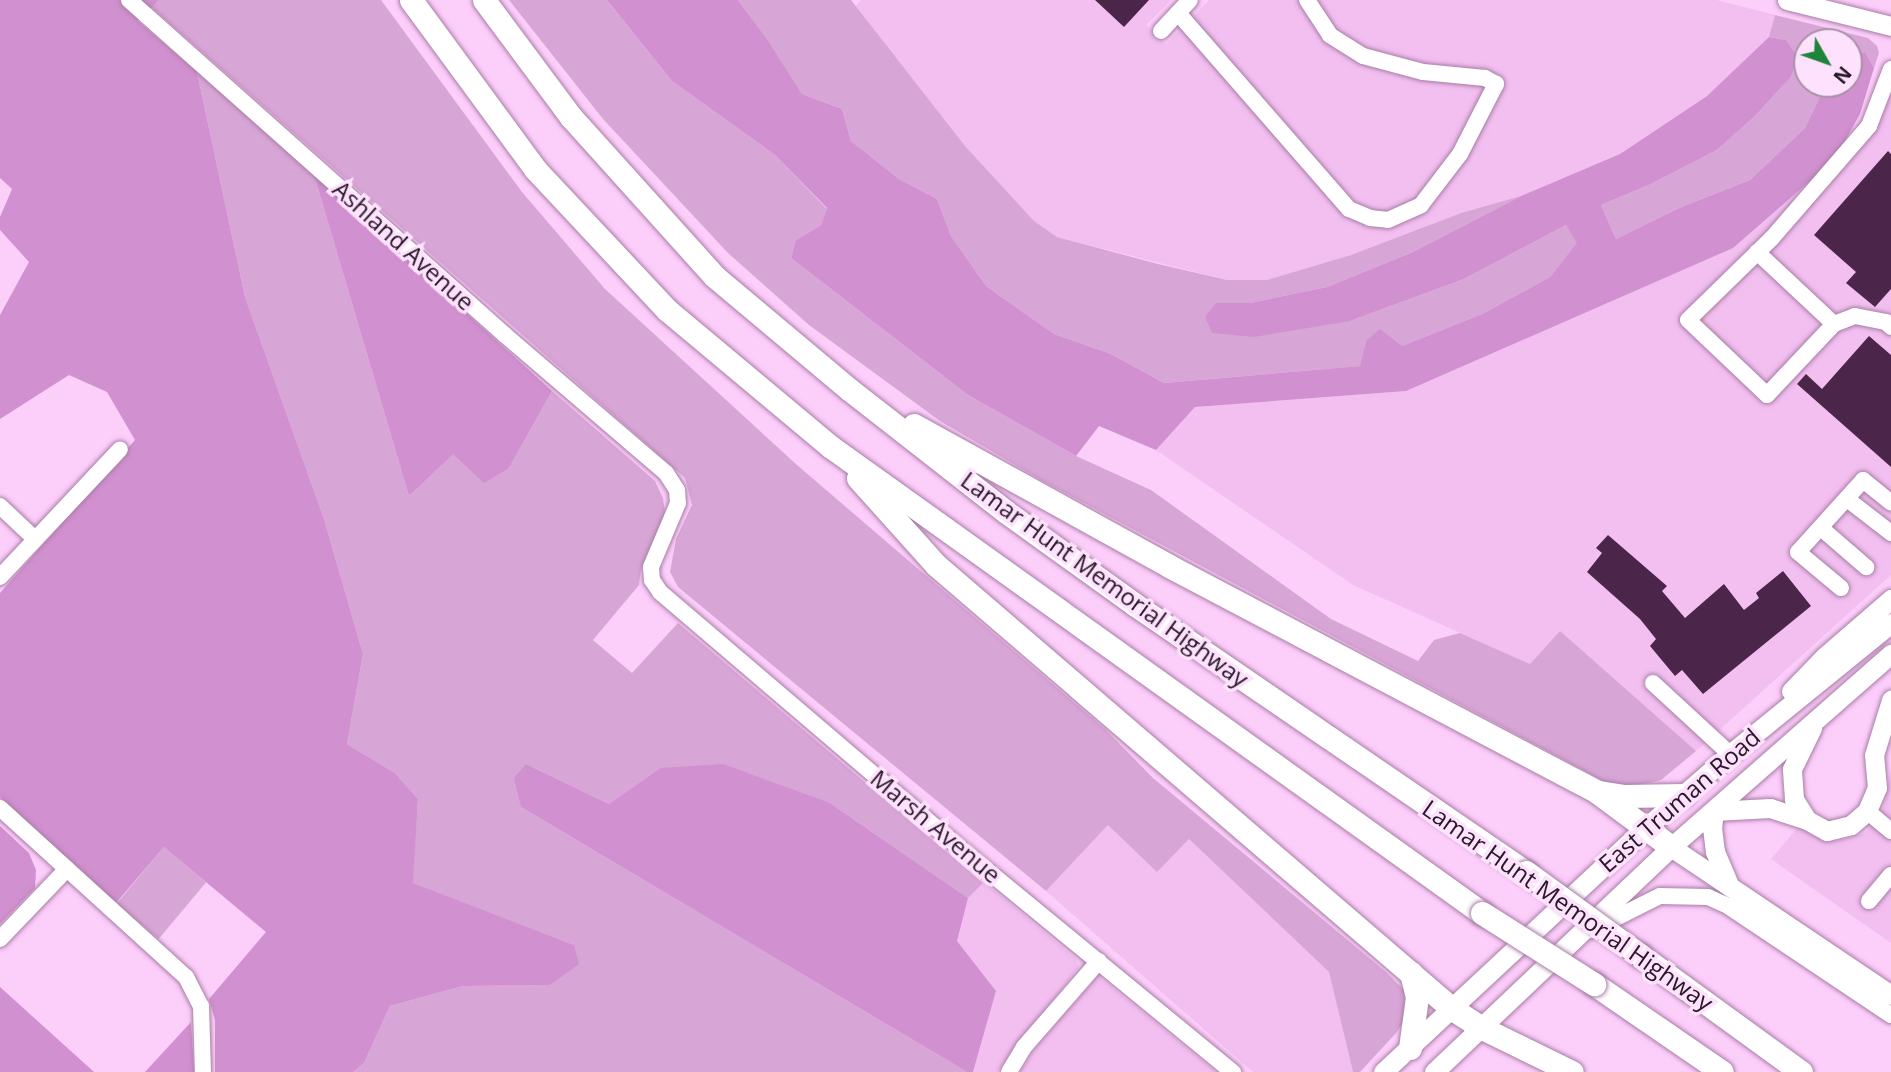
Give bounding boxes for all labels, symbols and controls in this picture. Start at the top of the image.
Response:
north arrow [1793,28,1863,98]
text: N [1828,61,1857,89]
street label: Ashland Avenue [328,174,480,316]
street label: Lamar Hunt Memorial Highway [956,465,1254,693]
street label: East Truman Road [1592,722,1766,878]
street label: Marsh Avenue [865,763,1007,889]
street label: Lamar Hunt Memorial Highway [1417,793,1719,1017]

